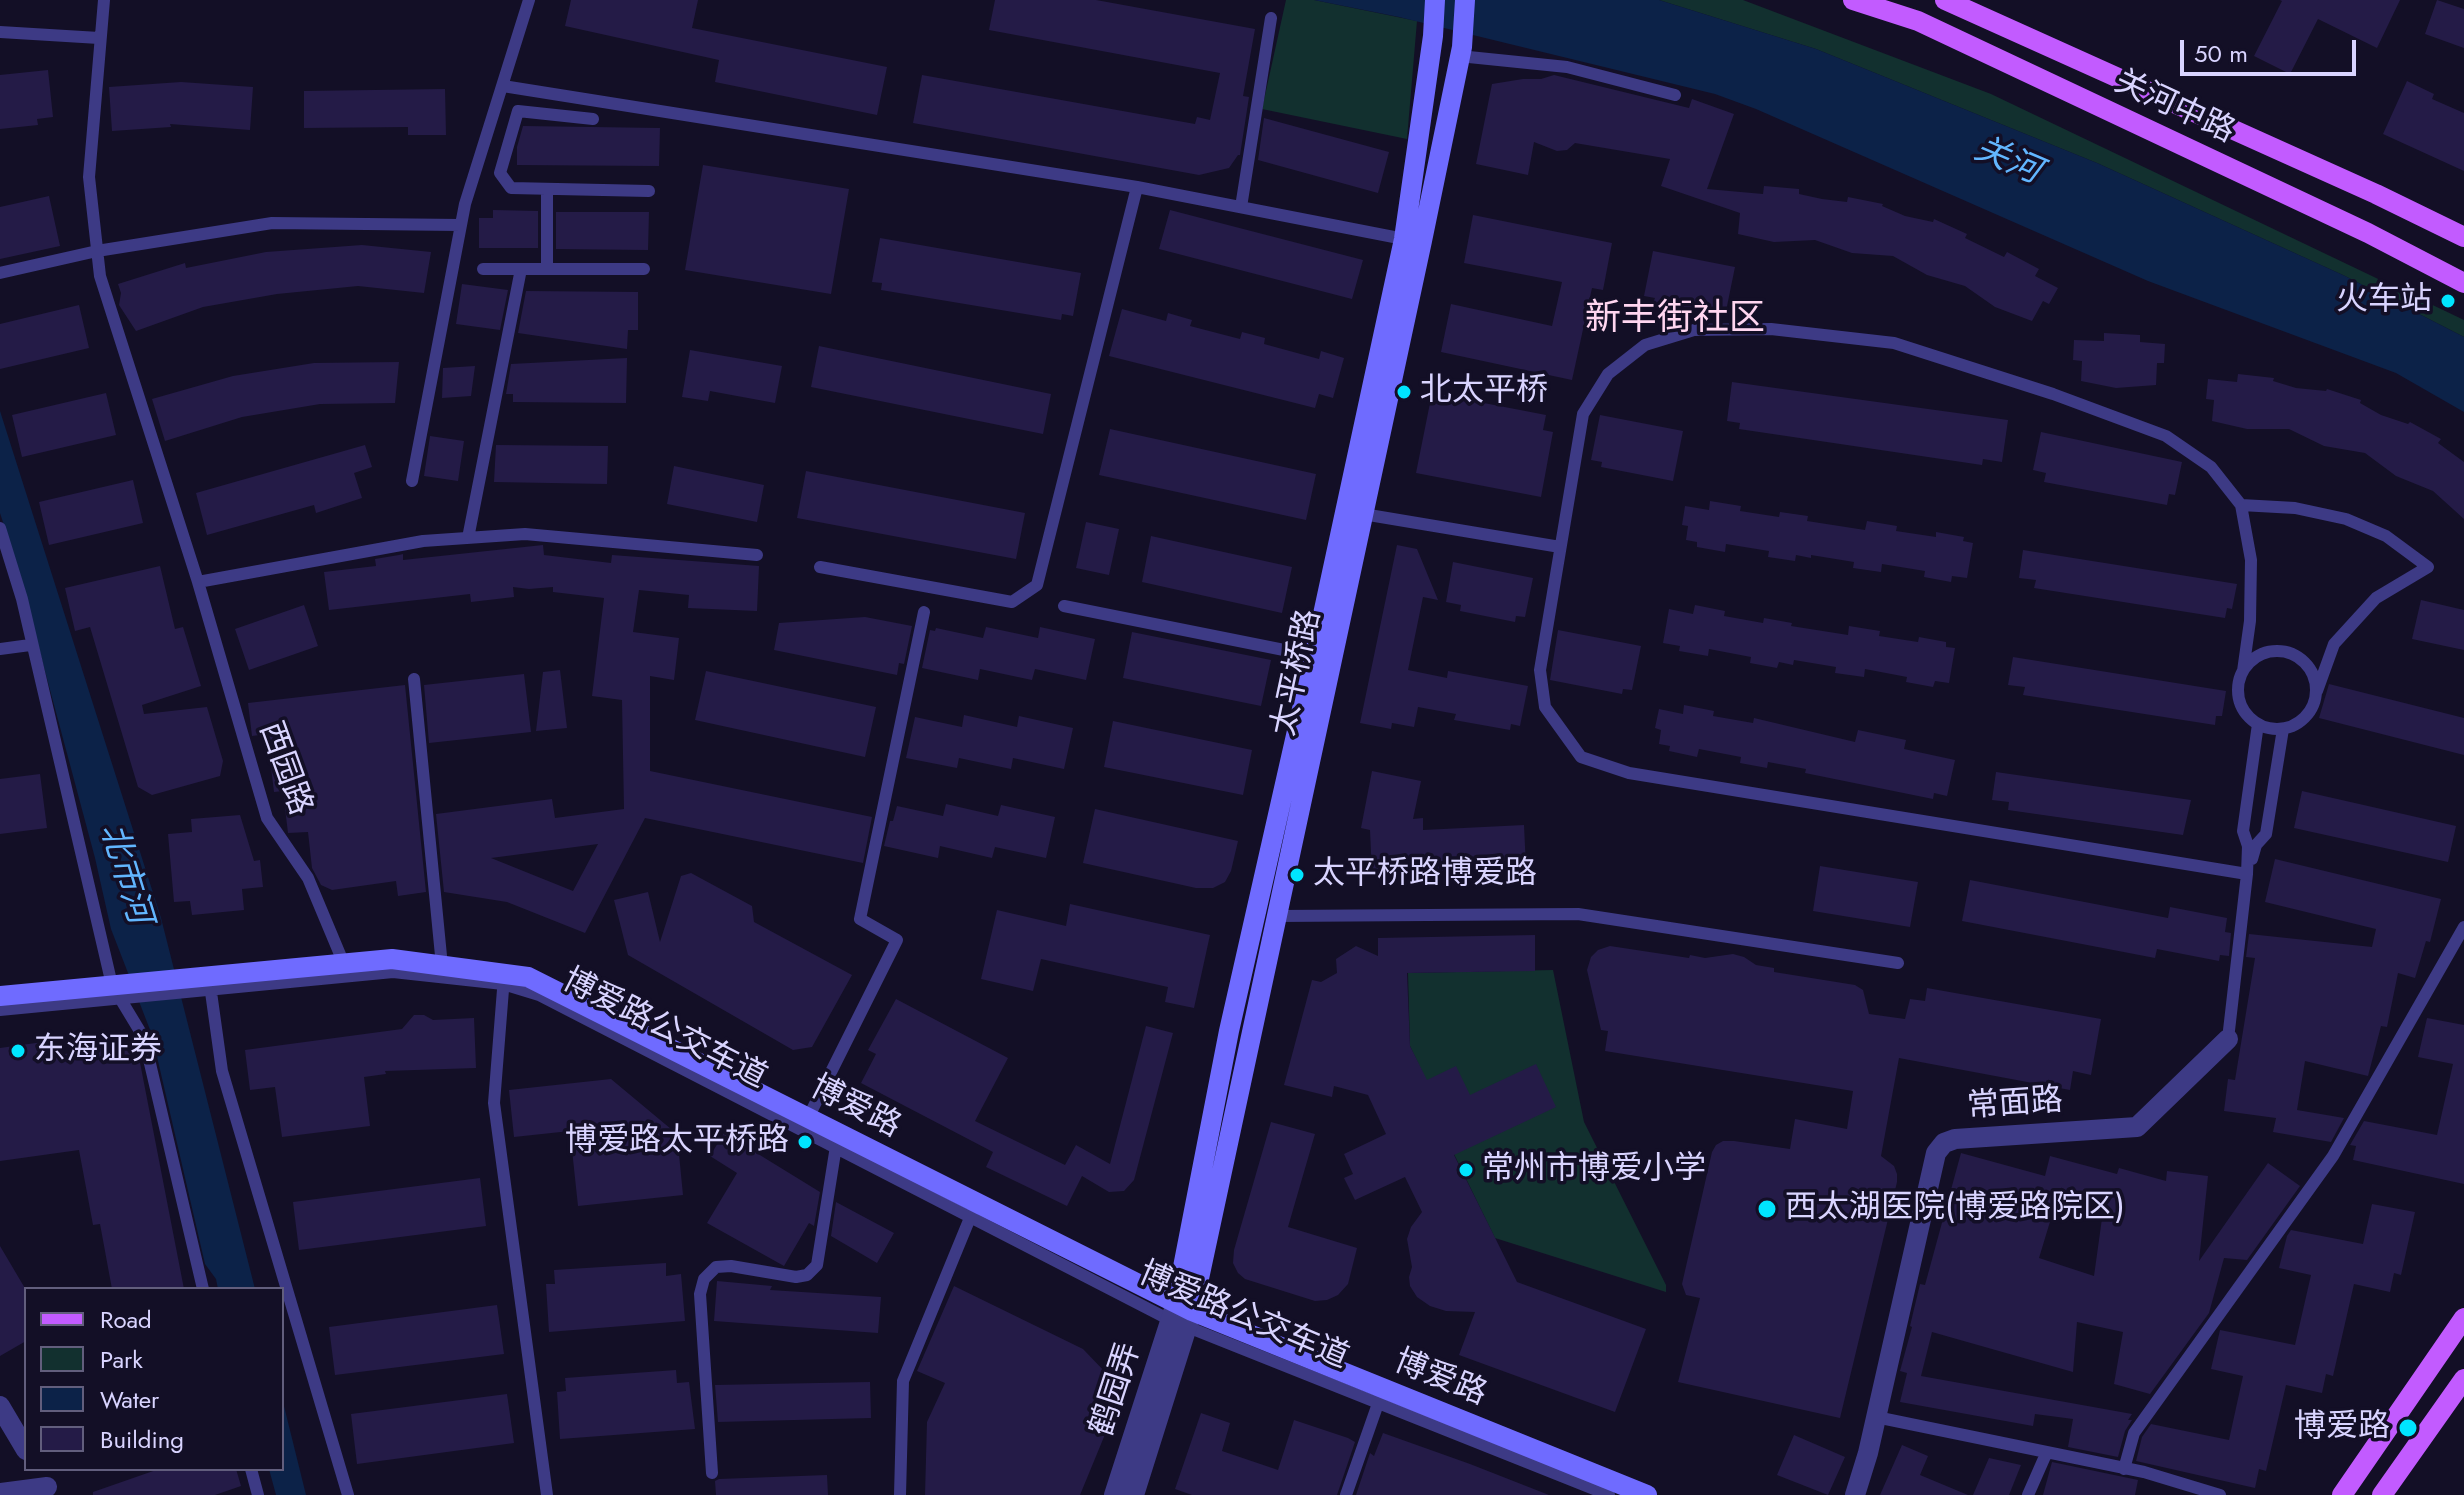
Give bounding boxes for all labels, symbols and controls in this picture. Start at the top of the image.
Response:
scale bar [2184,24,2360,74]
text: 50 m [2194,36,2248,71]
street label: 关河中路 [2108,64,2240,152]
water label: 关河 [1968,130,2046,194]
place label: 火车站 [2336,282,2432,320]
marker: 火车站 [2439,292,2457,310]
district label: 新丰街社区 [1585,298,1765,342]
place label: 北太平桥 [1420,373,1548,411]
marker: 北太平桥 [1395,383,1413,401]
street label: 太平桥路 [1266,606,1330,740]
street label: 西园路 [250,717,318,821]
water label: 北市河 [90,819,158,929]
place label: 太平桥路博爱路 [1313,856,1537,894]
marker: 太平桥路博爱路 [1288,866,1306,884]
street label: 博爱路公交车道 [555,962,773,1098]
place label: 东海证券 [34,1032,162,1070]
marker: 东海证券 [9,1042,27,1060]
street label: 博爱路 [804,1069,906,1147]
street label: 常面路 [1966,1082,2064,1128]
place label: 博爱路太平桥路 [565,1123,789,1161]
marker: 博爱路太平桥路 [796,1133,814,1151]
place label: 常州市博爱小学 [1482,1151,1706,1189]
marker: 常州市博爱小学 [1457,1161,1475,1179]
place label: 西太湖医院(博爱路院区) [1785,1190,2125,1228]
marker: 西太湖医院(博爱路院区) [1756,1198,1778,1220]
street label: 博爱路公交车道 [1132,1256,1354,1378]
legend [24,1287,284,1471]
text: Road [100,1302,152,1337]
street label: 鹤园弄 [1084,1338,1150,1442]
text: Park [100,1342,143,1377]
street label: 博爱路 [1388,1343,1492,1415]
text: Water [100,1382,159,1417]
place label: 博爱路 [2294,1409,2390,1447]
marker: 博爱路 [2397,1417,2419,1439]
text: Building [100,1422,184,1457]

